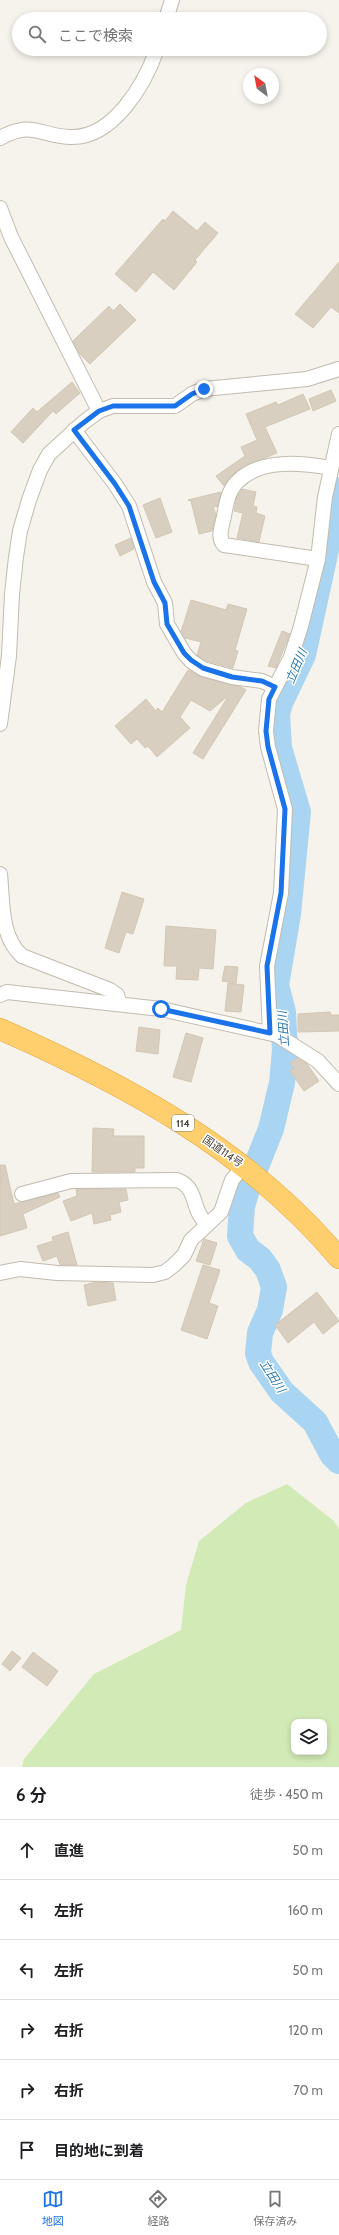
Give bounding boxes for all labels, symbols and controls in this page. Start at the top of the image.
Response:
search box [12,12,327,56]
icon: search [26,23,48,45]
text: ここで検索 [58,27,133,45]
north arrow [243,68,279,104]
route end [195,380,213,398]
water label: 立田川 [282,645,311,686]
route start [152,1000,170,1018]
water label: 立田川 [274,1009,292,1047]
road number: 114 [172,1115,194,1131]
street label: 国道114号 [200,1132,246,1170]
water label: 立田川 [257,1357,290,1397]
map controls [291,1719,327,1755]
button: layers [291,1719,327,1755]
text: 6 分 [16,1785,46,1805]
text: 徒歩 · 450 m [250,1786,323,1802]
icon: ahead [16,1839,38,1861]
text: 直進 [54,1842,84,1860]
text: 50 m [293,1842,323,1858]
icon: left [16,1899,38,1921]
text: 左折 [54,1902,84,1920]
text: 160 m [288,1902,323,1918]
icon: left [16,1959,38,1981]
text: 左折 [54,1962,84,1980]
text: 50 m [293,1962,323,1978]
icon: right [16,2019,38,2041]
text: 右折 [54,2022,84,2040]
text: 120 m [289,2022,323,2038]
icon: right [16,2079,38,2101]
text: 右折 [54,2082,84,2100]
text: 70 m [293,2082,323,2098]
icon: arrive [16,2139,38,2161]
text: 目的地に到着 [54,2142,144,2160]
tab: 地図 [42,2188,64,2228]
tab: 経路 [147,2188,169,2228]
tab: 保存済み [253,2188,297,2228]

